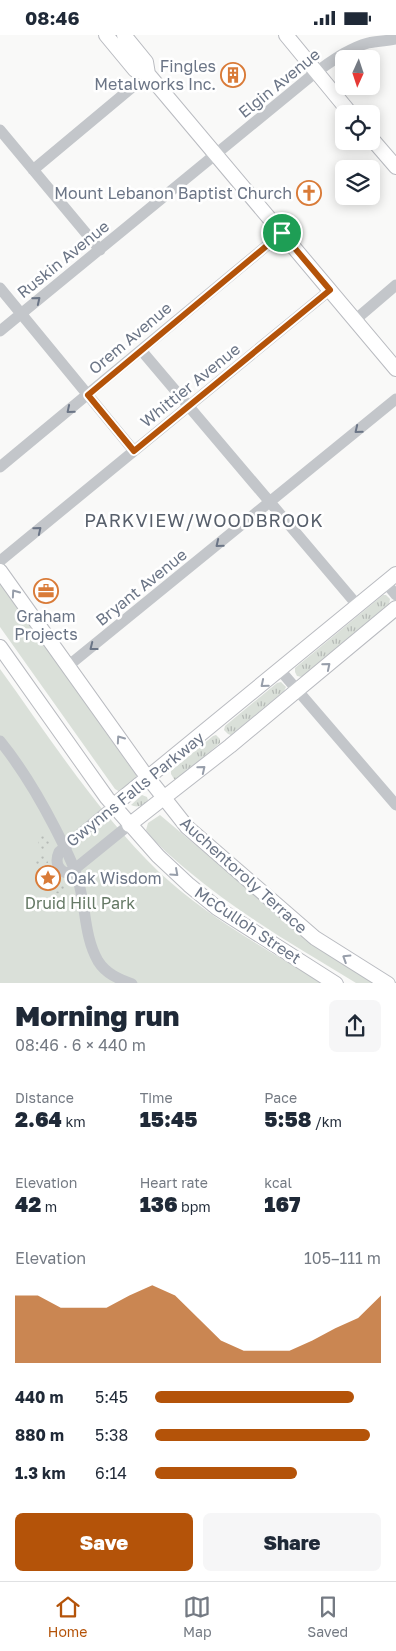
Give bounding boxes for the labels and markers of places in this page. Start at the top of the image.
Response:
place label: Fingles Metalworks Inc. [94,56,216,94]
building icon: Fingles Metalworks Inc. [220,62,246,88]
church icon: Mount Lebanon Baptist Church [296,180,322,206]
place label: Mount Lebanon Baptist Church [54,183,292,203]
pin [261,212,303,254]
office icon: Graham Projects [33,578,59,604]
place label: Graham Projects [14,606,78,644]
place icon: Oak Wisdom [35,865,61,891]
place label: Oak Wisdom [66,868,162,888]

